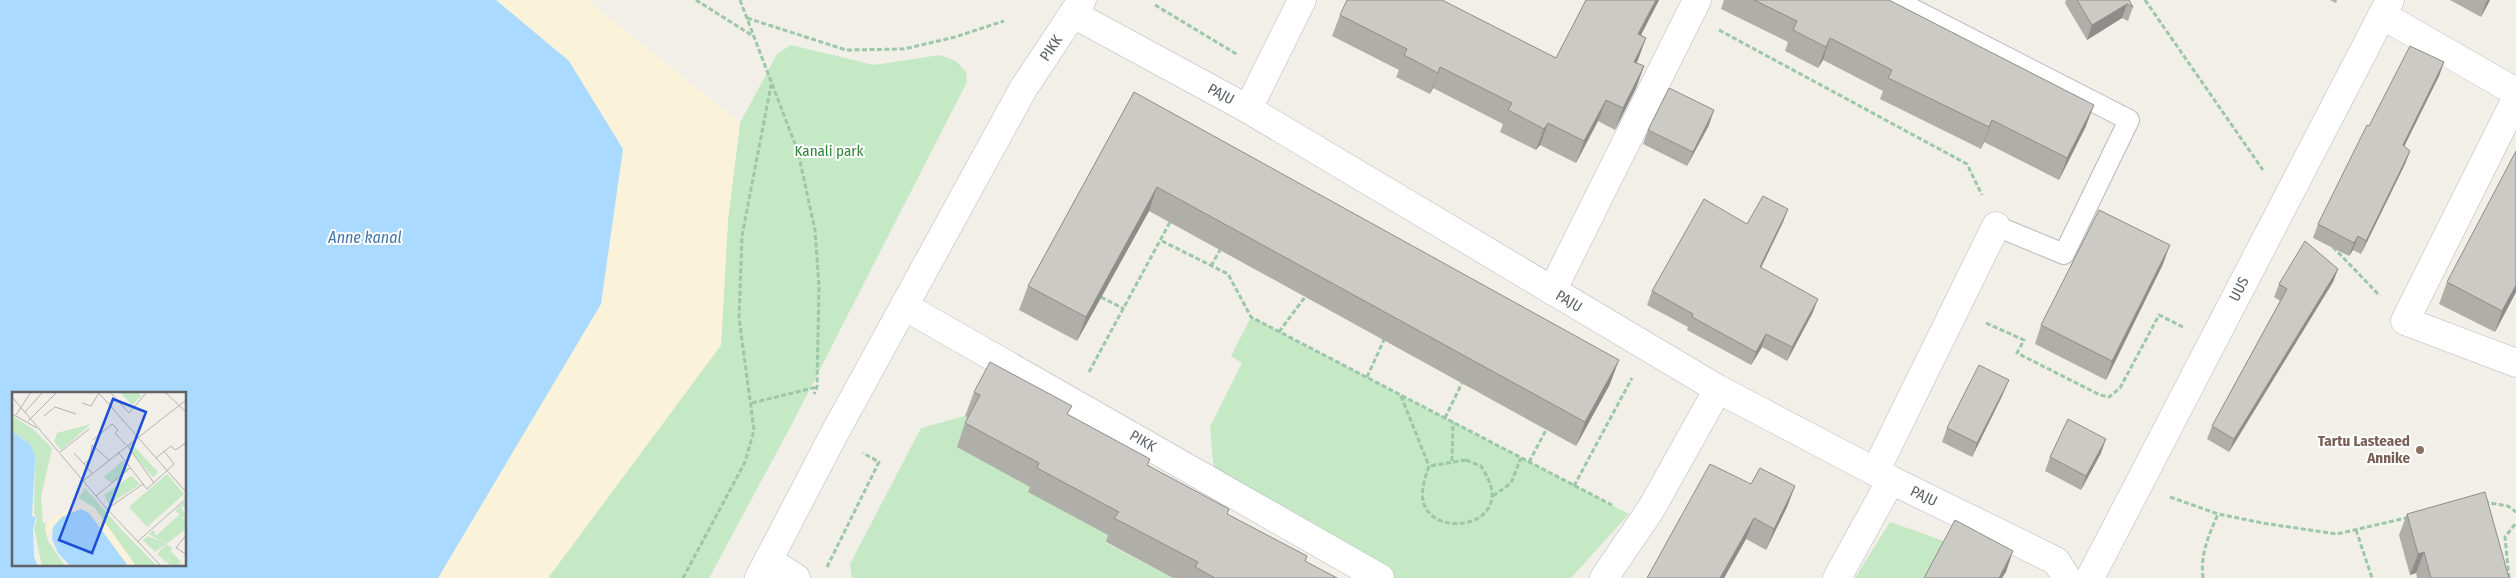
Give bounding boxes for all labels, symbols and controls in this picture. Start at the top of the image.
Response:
street label: PIKK [1036,31,1066,64]
street label: PAJU [1205,80,1237,108]
park label: Kanali park [795,142,863,160]
water label: Anne kanal [327,228,402,247]
street label: UUS [2225,274,2253,304]
street label: PAJU [1552,286,1586,316]
inset map [12,392,186,566]
street label: PIKK [1127,426,1160,456]
place label: Tartu Lasteaed Annike [2318,432,2410,467]
marker: Tartu Lasteaed Annike [2414,444,2426,456]
street label: PAJU [1908,482,1940,510]

